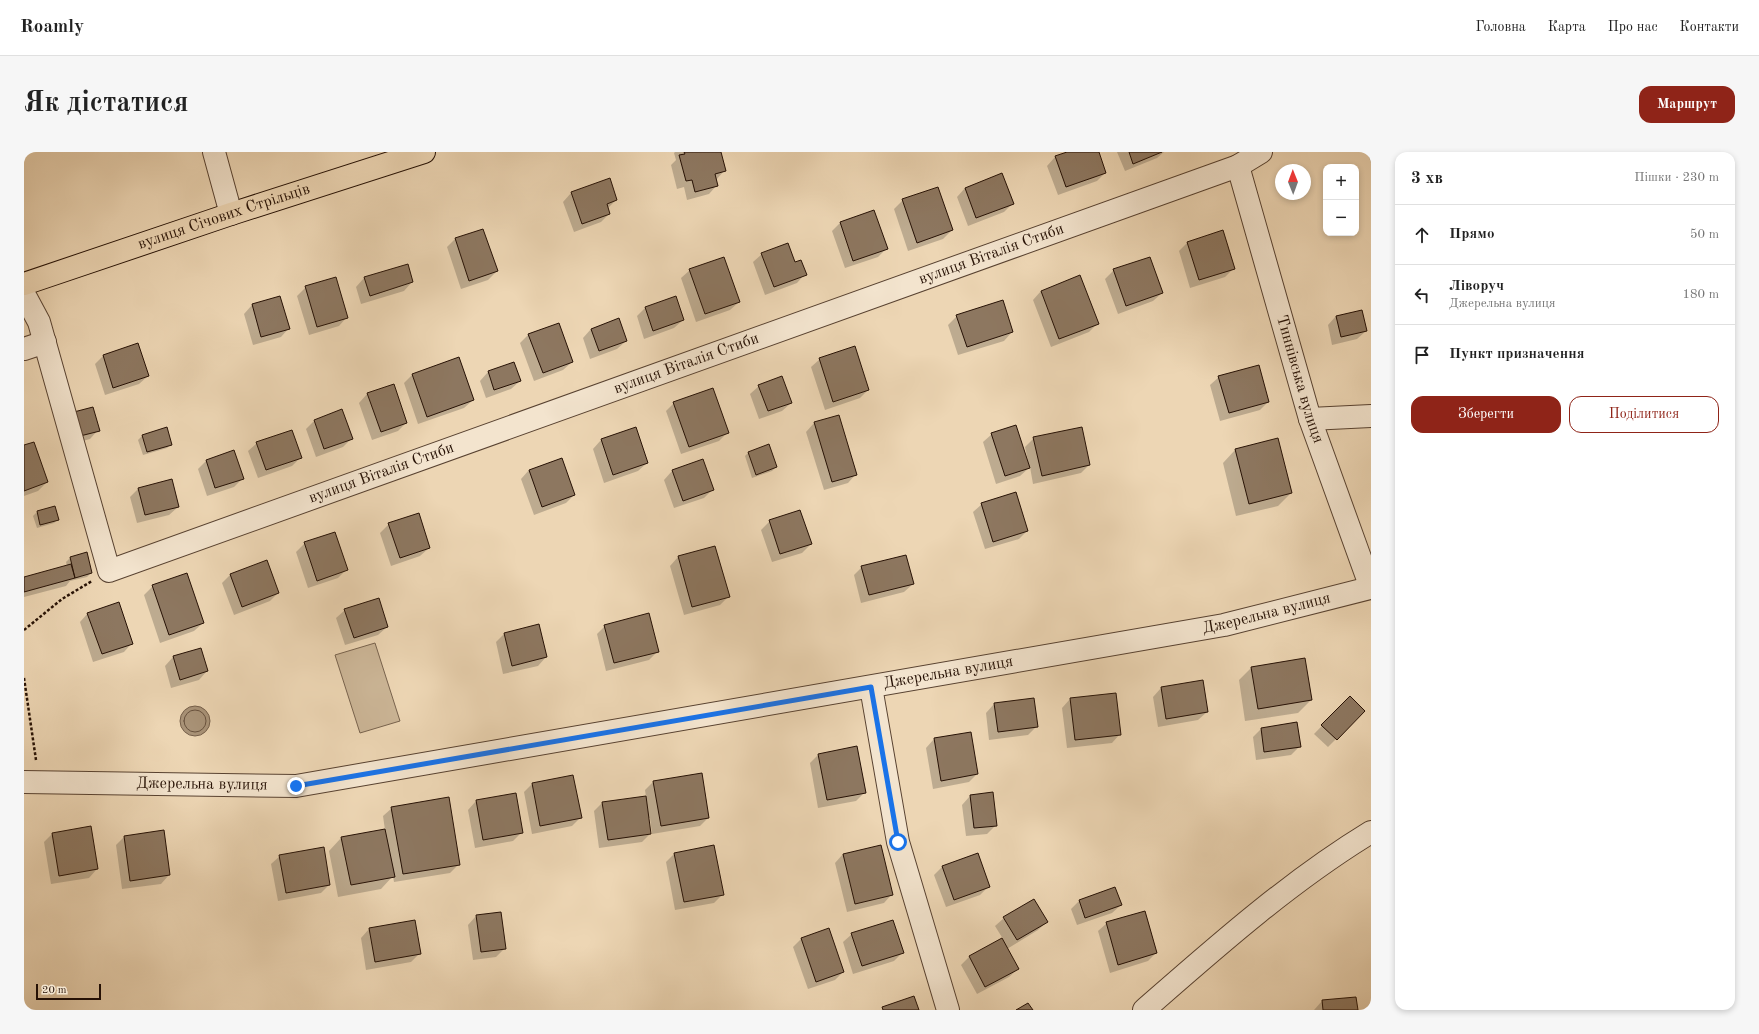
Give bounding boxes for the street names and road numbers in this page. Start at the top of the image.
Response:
street label: вулиця Січових Стрільців [136,181,312,253]
street label: вулиця Віталія Стиби [917,221,1066,288]
street label: Тиннівська вулиця [1273,313,1326,446]
street label: вулиця Віталія Стиби [612,330,761,397]
street label: вулиця Віталія Стиби [307,440,456,507]
street label: Джерельна вулиця [1201,590,1332,637]
street label: Джерельна вулиця [882,654,1014,692]
street label: Джерельна вулиця [136,776,268,794]

